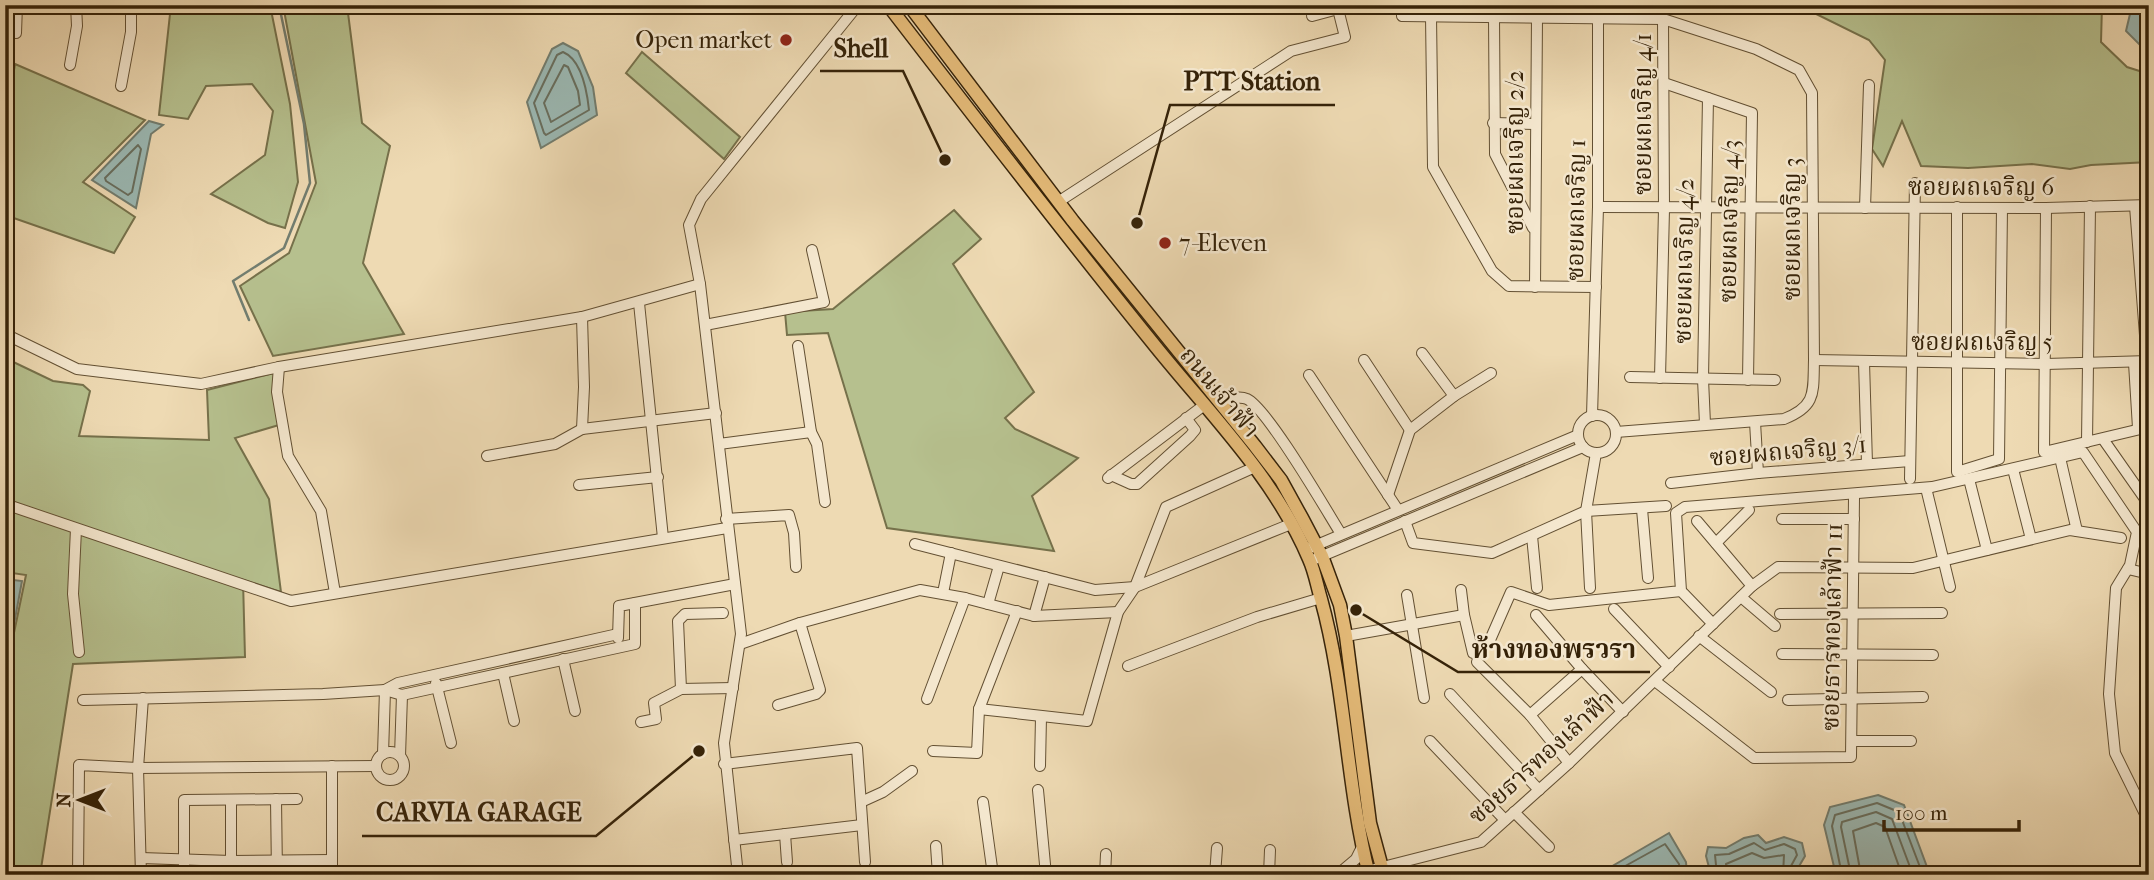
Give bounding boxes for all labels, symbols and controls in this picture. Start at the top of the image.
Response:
callout: Shell [820,24,903,71]
place label: Open market [635,26,772,54]
marker: Open market [778,32,794,48]
text: Shell [833,33,889,64]
street label: ซอยผถเจริญ 4/1 [1629,33,1657,195]
callout: PTT Station [1170,58,1335,105]
text: PTT Station [1184,66,1321,97]
street label: ซอยผถเจริญ 2/2 [1501,70,1529,234]
street label: ซอยผถเจริญ 1 [1561,139,1591,281]
street label: ซอยผถเจริญ 4/3 [1714,139,1744,303]
street label: ซอยผถเจริญ 3 [1778,157,1806,301]
street label: ซอยผถเจริญ 6 [1908,173,2055,201]
street label: ซอยผถเจริญ 4/2 [1669,178,1699,344]
place label: 7-Eleven [1179,229,1267,257]
marker: 7-Eleven [1157,235,1173,251]
street label: ซอยผถเงริญ 5 [1911,328,2053,356]
street label: ถนนเจ้าฟ้า [1174,341,1266,443]
street label: ซอยผถเจริญ 3/1 [1708,430,1868,472]
street label: ซอยธารทองเล้าฟ้า 11 [1816,523,1848,731]
callout: ห้างทองพรวรา [1458,625,1650,672]
text: ห้างทองพรวรา [1472,634,1636,665]
street label: ซอยธารทองเล้าฟ้า [1463,685,1619,829]
north arrow [46,764,116,834]
callout: CARVIA GARAGE [362,789,596,836]
scale bar [1884,789,2019,833]
text: N [53,792,75,807]
text: CARVIA GARAGE [376,797,582,828]
text: 100 m [1895,801,1948,825]

